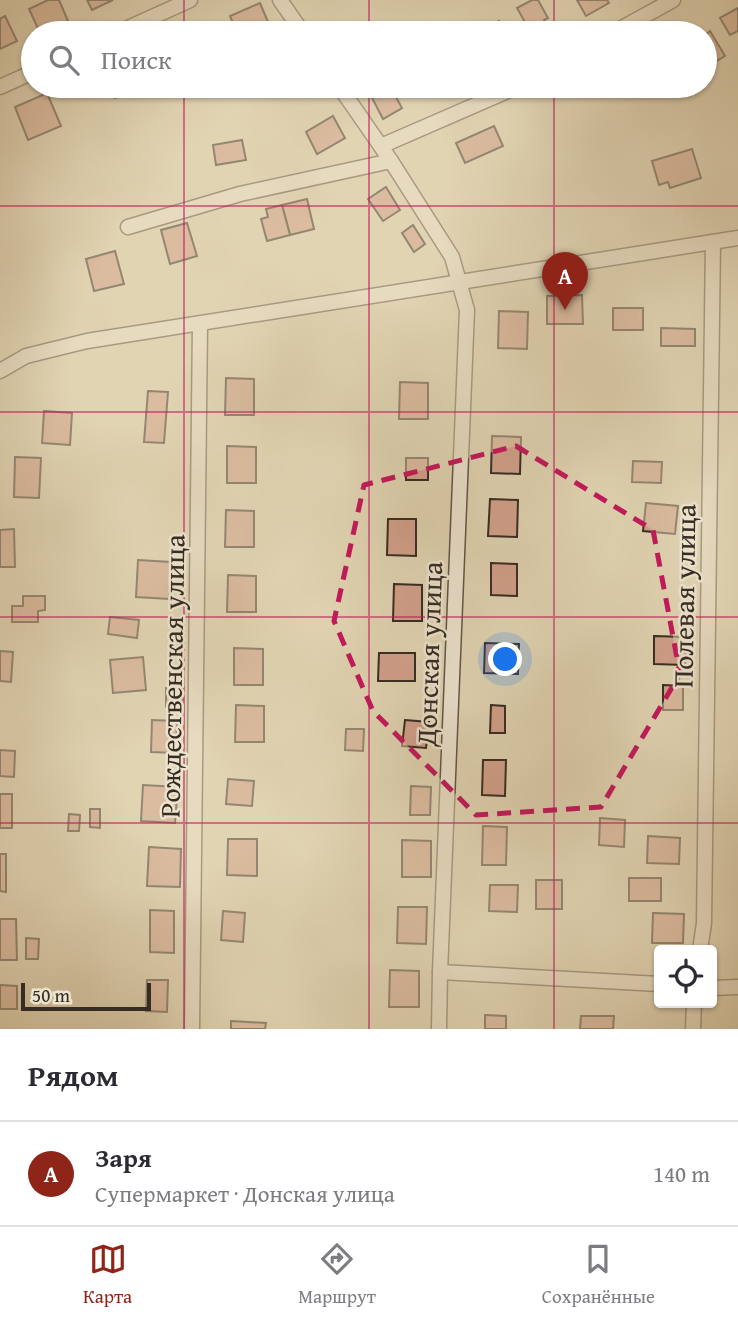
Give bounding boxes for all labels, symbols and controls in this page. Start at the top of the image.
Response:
search box [21,21,717,98]
text: Поиск [101,40,172,79]
icon: search [45,41,83,79]
pin: A [542,252,588,310]
street label: Полевая улица [661,503,706,688]
street label: Рождественская улица [149,533,194,818]
street label: Донская улица [405,560,452,748]
your location [488,642,522,676]
map controls [654,945,717,1008]
button: locate [654,945,717,1008]
scale bar [21,980,150,1012]
text: 50 m [32,981,70,1009]
text: Рядом [28,1053,119,1097]
text: Заря [95,1138,152,1177]
text: A [44,1157,58,1190]
text: 140 m [653,1157,710,1190]
text: Супермаркет · Донская улица [95,1177,395,1210]
tab: Карта [83,1240,132,1310]
tab: Маршрут [298,1240,376,1310]
tab: Сохранённые [542,1240,655,1310]

